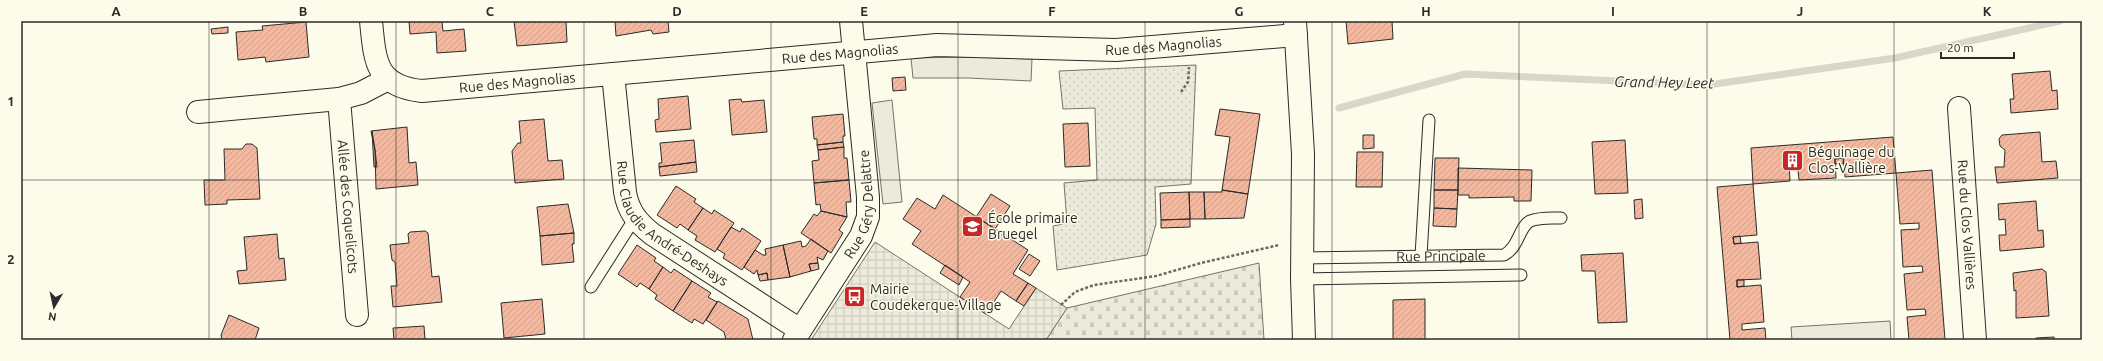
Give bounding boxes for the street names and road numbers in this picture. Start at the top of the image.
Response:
street label: Rue des Magnolias [1105,33,1222,58]
street label: Rue des Magnolias [781,40,899,67]
street label: Rue des Magnolias [458,69,576,96]
street label: Allée des Coquelicots [334,139,362,274]
street label: Rue Géry Delattre [841,149,876,261]
street label: Rue du Clos Vallières [1955,159,1980,290]
street label: Rue Claudie André-Deshays [614,160,731,289]
street label: Rue Principale [1396,247,1486,265]

